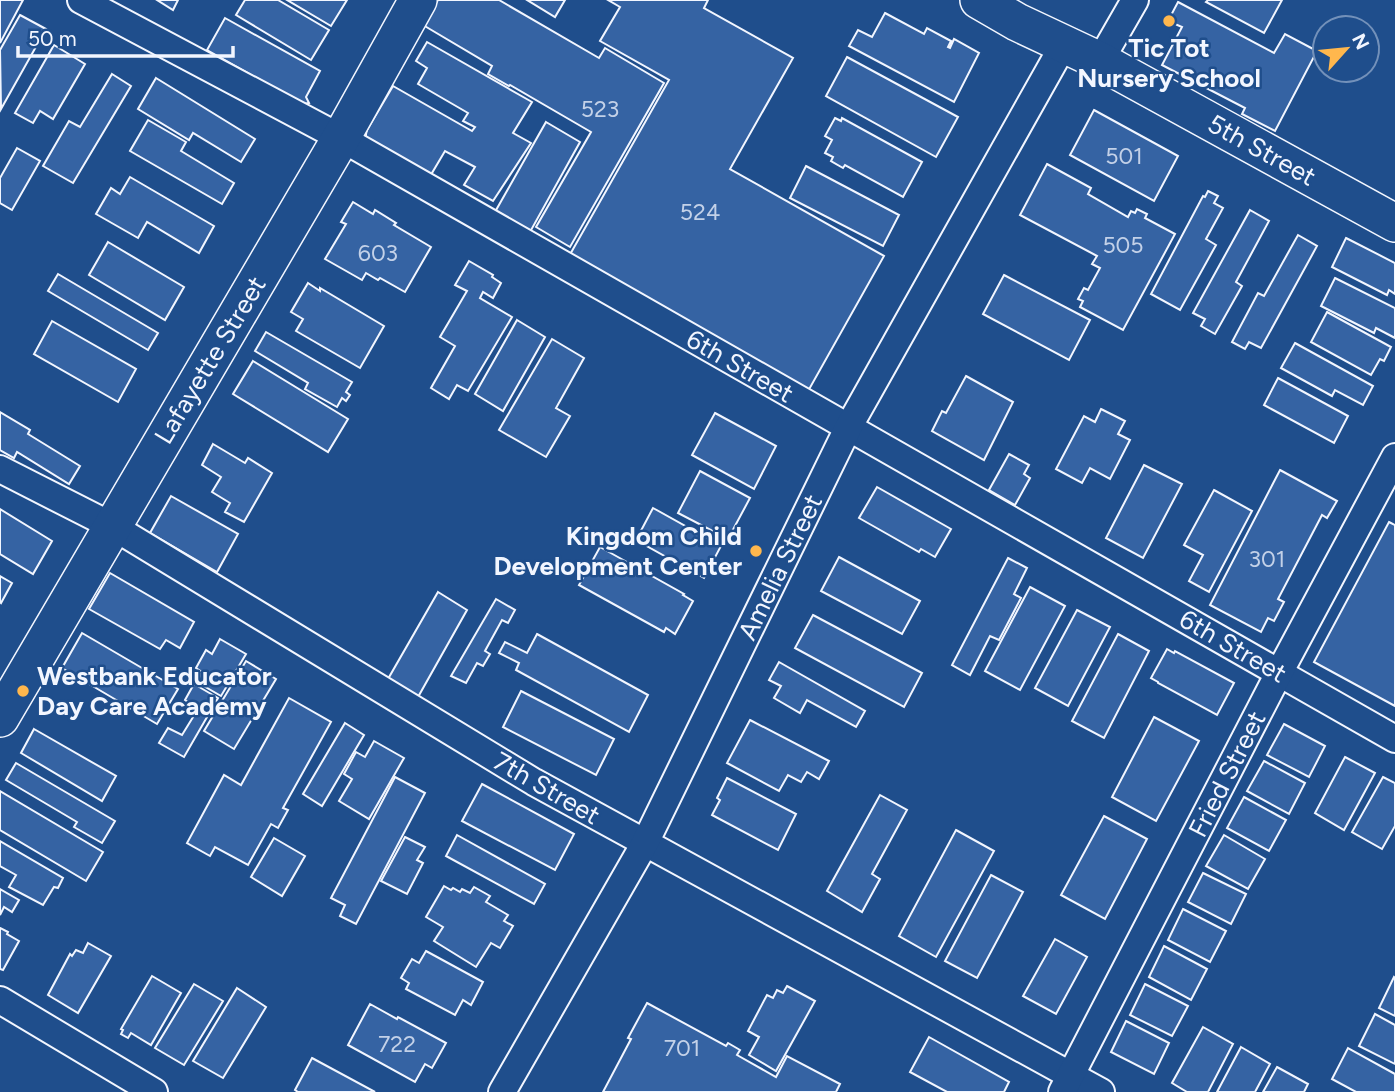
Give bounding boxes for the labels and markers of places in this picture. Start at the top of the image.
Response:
marker: Tic Tot Nursery School [1161,13,1177,29]
place label: Tic Tot Nursery School [1077,32,1261,94]
place label: Kingdom Child Development Center [493,520,742,582]
marker: Kingdom Child Development Center [748,543,764,559]
place label: Westbank Educator Day Care Academy [37,660,272,722]
marker: Westbank Educator Day Care Academy [15,683,31,699]

